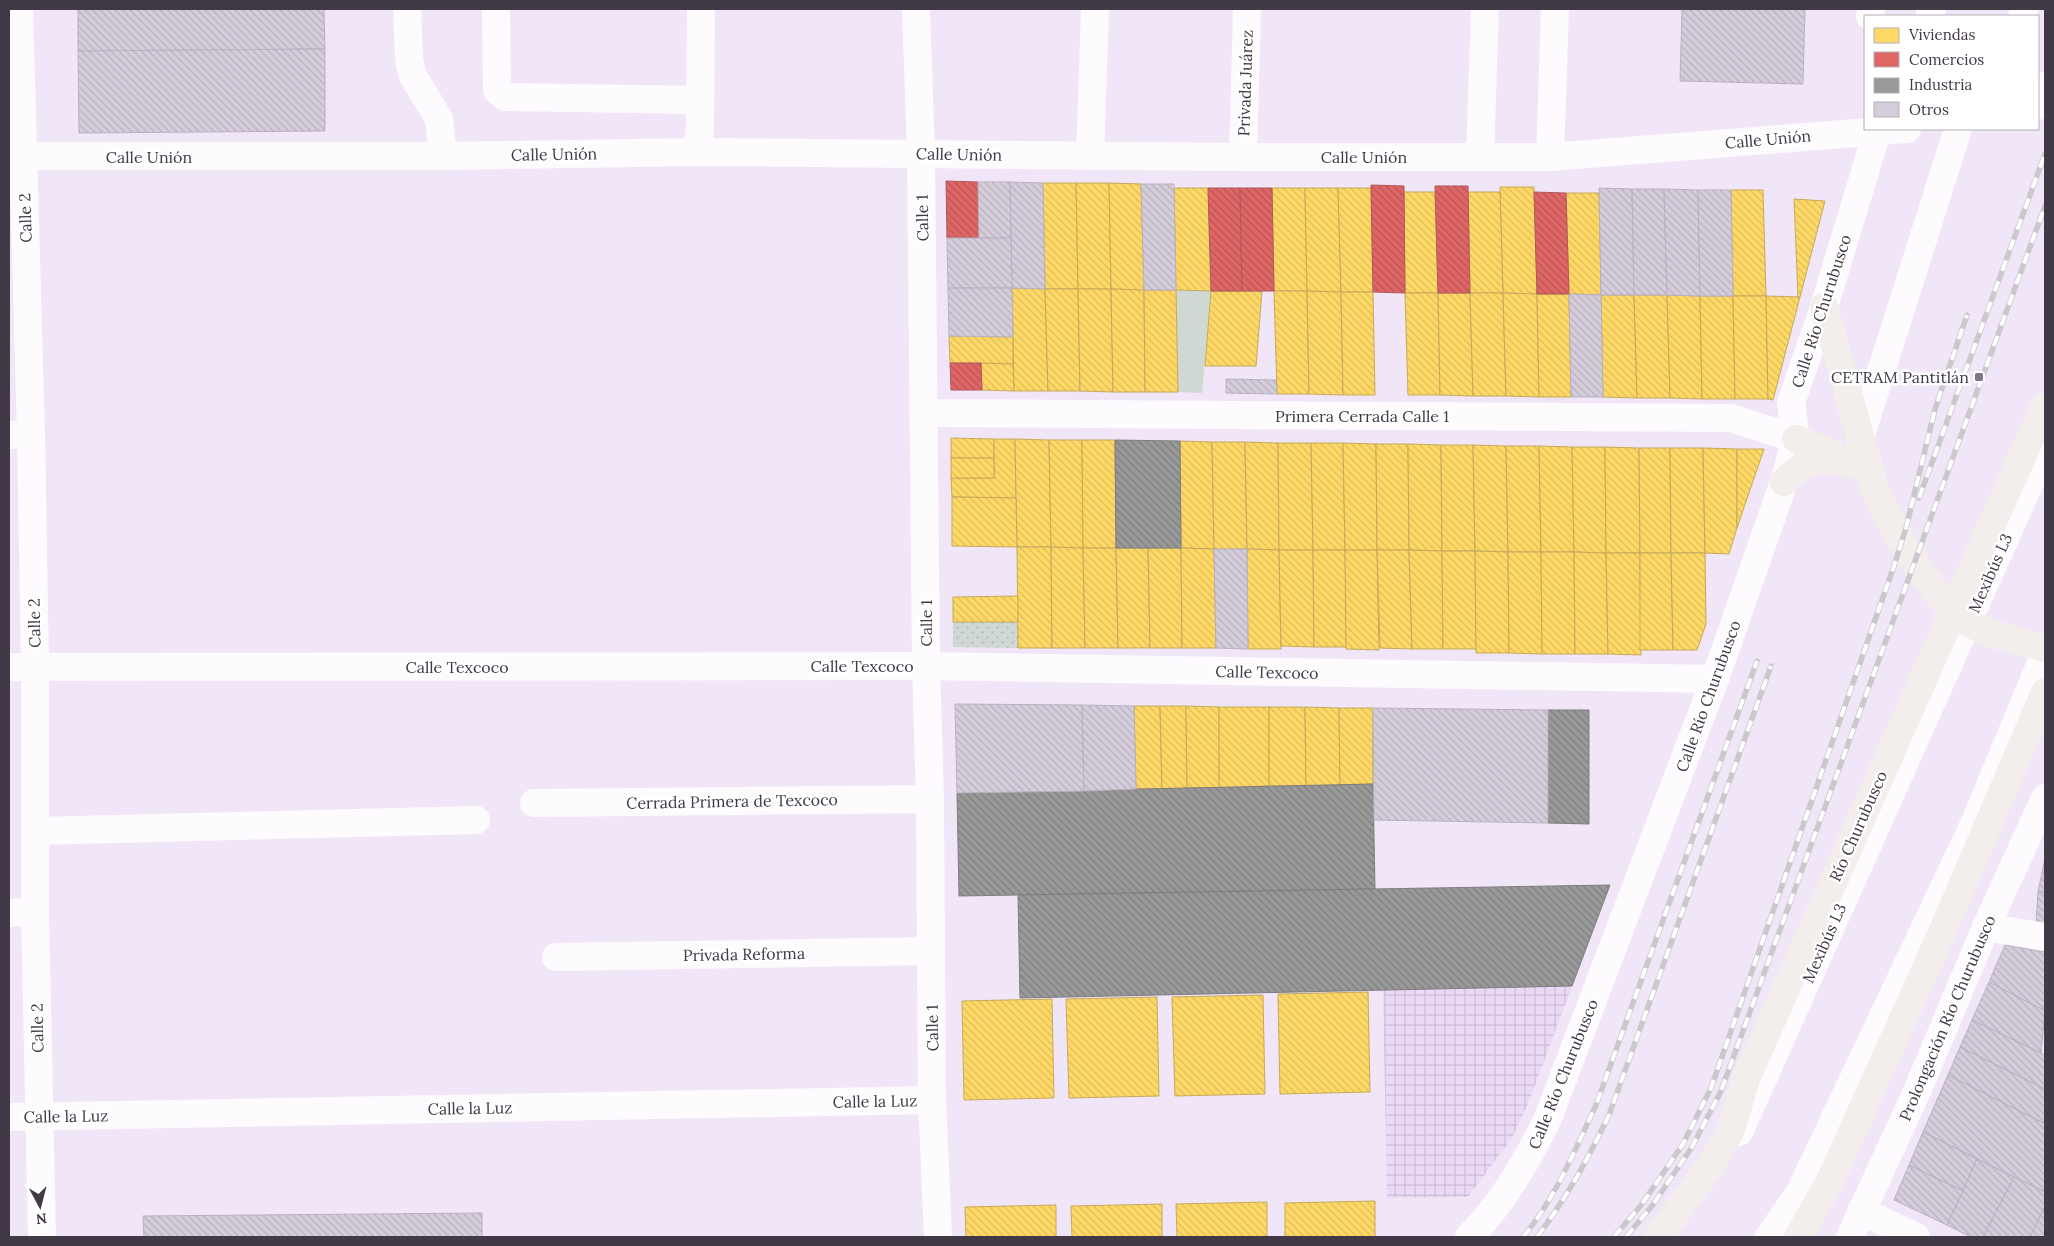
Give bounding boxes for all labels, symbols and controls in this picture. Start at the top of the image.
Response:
legend [1864,15,2039,130]
text: Viviendas [1908,25,1976,44]
street label: Privada Juárez [1233,29,1257,137]
text: Comercios [1909,50,1984,69]
text: Industria [1909,75,1972,94]
text: Otros [1909,100,1949,119]
street label: Calle Unión [1724,125,1812,153]
street label: Calle Unión [511,143,598,165]
street label: Calle Unión [916,143,1003,165]
street label: Calle Unión [106,147,192,167]
street label: Calle Unión [1321,147,1407,167]
street label: Calle 2 [14,193,36,243]
street label: Calle 1 [912,194,932,242]
street label: Calle Río Churubusco [1787,232,1855,390]
place label: CETRAM Pantitlán [1831,367,1969,387]
marker: CETRAM Pantitlán [1973,371,1985,383]
street label: Primera Cerrada Calle 1 [1275,406,1449,426]
street label: Mexibús L3 [1964,530,2016,616]
street label: Calle 2 [24,598,44,648]
street label: Calle 1 [916,599,936,646]
street label: Calle Río Churubusco [1671,617,1745,775]
street label: Calle Texcoco [810,656,914,676]
street label: Calle Texcoco [405,657,509,677]
street label: Calle Texcoco [1215,661,1319,683]
street label: Río Churubusco [1825,768,1891,884]
street label: Cerrada Primera de Texcoco [626,789,838,813]
street label: Mexibús L3 [1798,900,1850,986]
street label: Prolongación Río Churubusco [1894,912,2000,1124]
street label: Privada Reforma [683,943,805,965]
street label: Calle Río Churubusco [1524,996,1602,1152]
street label: Calle 2 [27,1003,47,1053]
street label: Calle 1 [922,1004,942,1052]
street label: Calle la Luz [832,1090,918,1112]
street label: Calle la Luz [427,1097,513,1119]
street label: Calle la Luz [23,1105,109,1127]
north arrow [15,1181,65,1231]
text: N [35,1209,48,1229]

